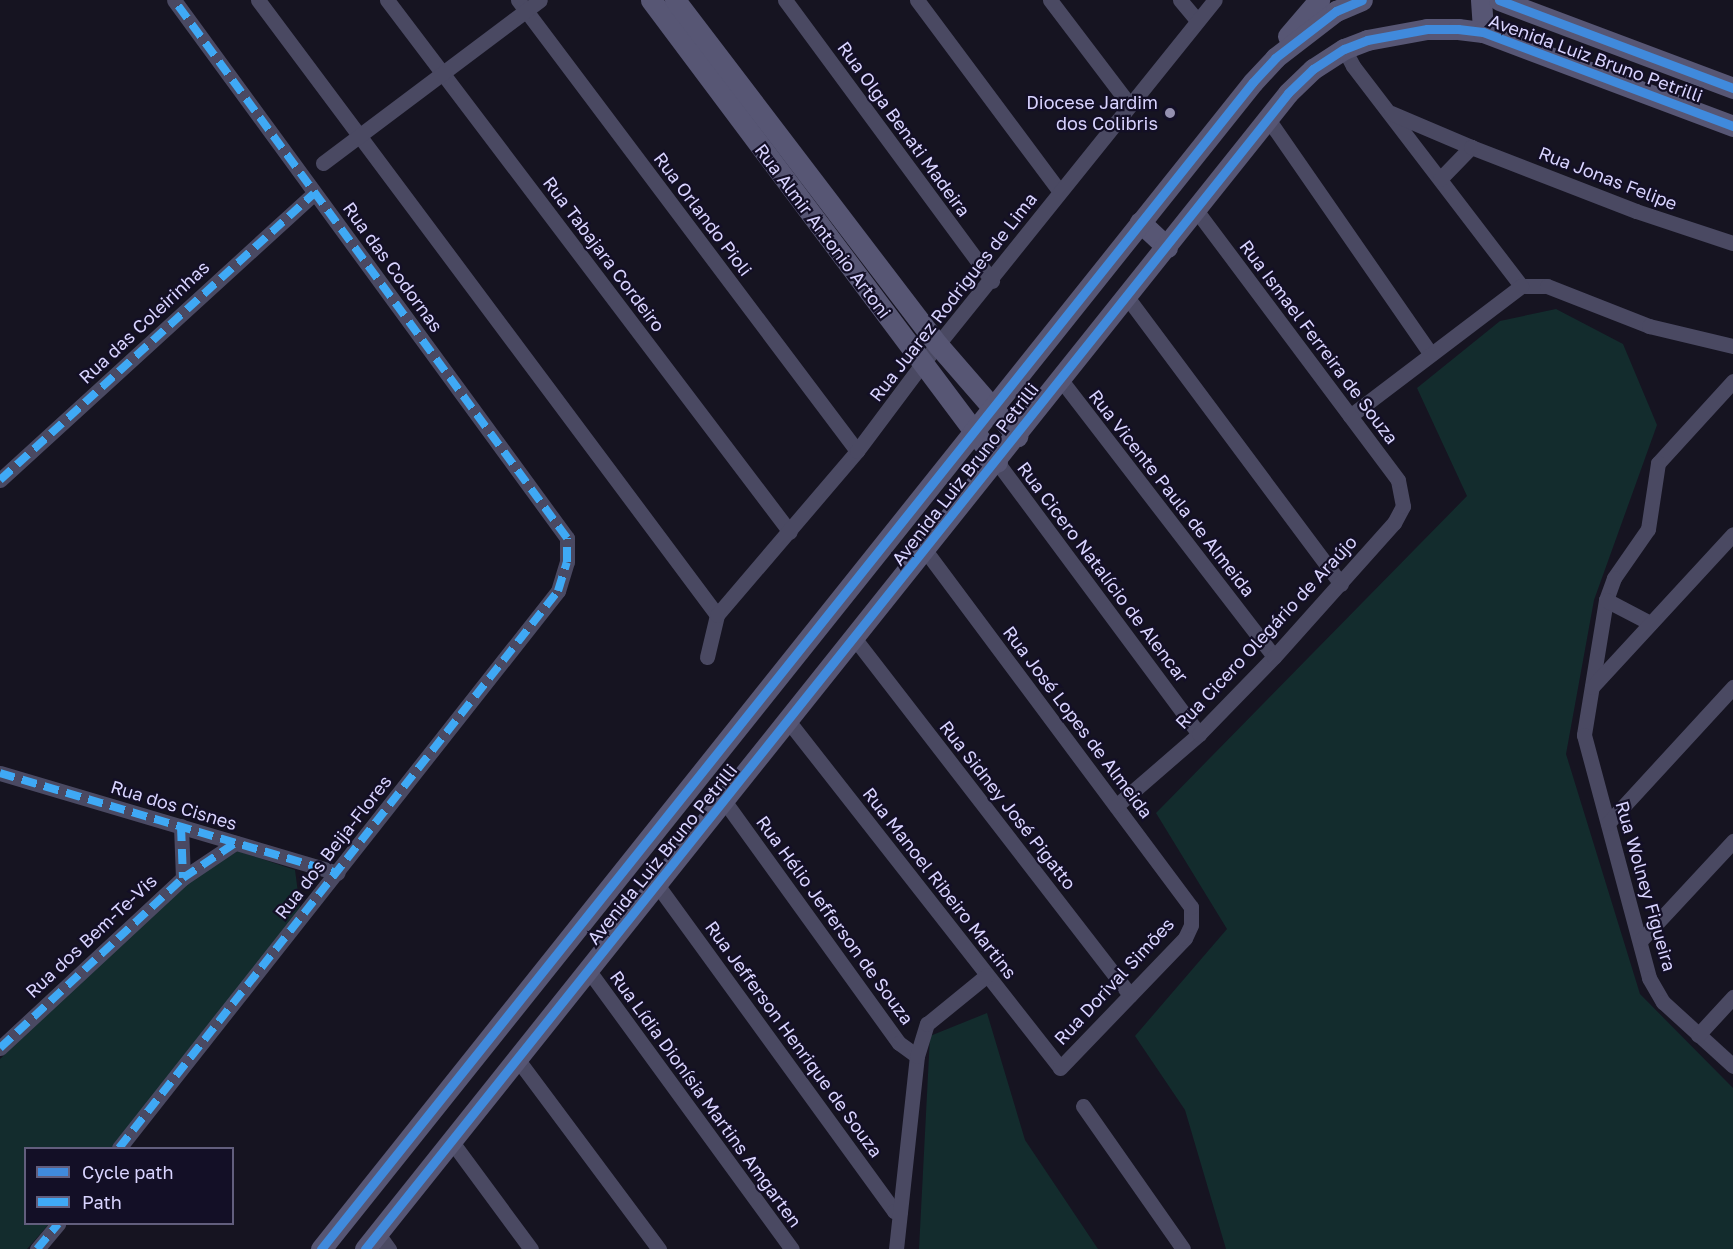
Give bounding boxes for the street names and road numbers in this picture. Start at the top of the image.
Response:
street label: Avenida Luiz Bruno Petrilli [1486,9,1706,107]
street label: Rua Olga Benati Madeira [833,37,975,221]
street label: Rua Almir Antonio Artoni [750,140,896,322]
street label: Rua Jonas Felipe [1536,142,1680,214]
street label: Rua Orlando Pioli [649,148,757,280]
street label: Rua Tabajara Cordeiro [539,172,669,336]
street label: Rua Juarez Rodrigues de Lima [865,188,1041,406]
street label: Rua das Codornas [339,198,447,336]
street label: Rua Ismael Ferreira de Souza [1235,236,1403,448]
street label: Rua das Coleirinhas [74,256,214,388]
street label: Avenida Luiz Bruno Petrilli [887,378,1043,570]
street label: Rua Vicente Paula de Almeida [1084,385,1260,601]
street label: Rua Cicero Natalício de Alencar [1013,458,1193,686]
street label: Rua Cicero Olegário de Araújo [1171,531,1361,733]
street label: Rua José Lopes de Almeida [999,622,1157,822]
street label: Rua Sidney José Pigatto [935,716,1081,894]
street label: Avenida Luiz Bruno Petrilli [583,759,741,949]
street label: Rua dos Beija-Flores [270,771,396,923]
street label: Rua dos Cisnes [108,776,240,834]
street label: Rua Manoel Ribeiro Martins [859,783,1021,983]
street label: Rua Wolney Figueira [1611,798,1681,974]
street label: Rua Hélio Jefferson de Souza [752,811,918,1029]
street label: Rua dos Bem-Te-Vis [21,870,161,1002]
street label: Rua Dorival Simões [1050,913,1178,1049]
street label: Rua Jefferson Henrique de Souza [701,917,887,1161]
street label: Rua Lídia Dionísia Martins Amgarten [606,967,806,1231]

